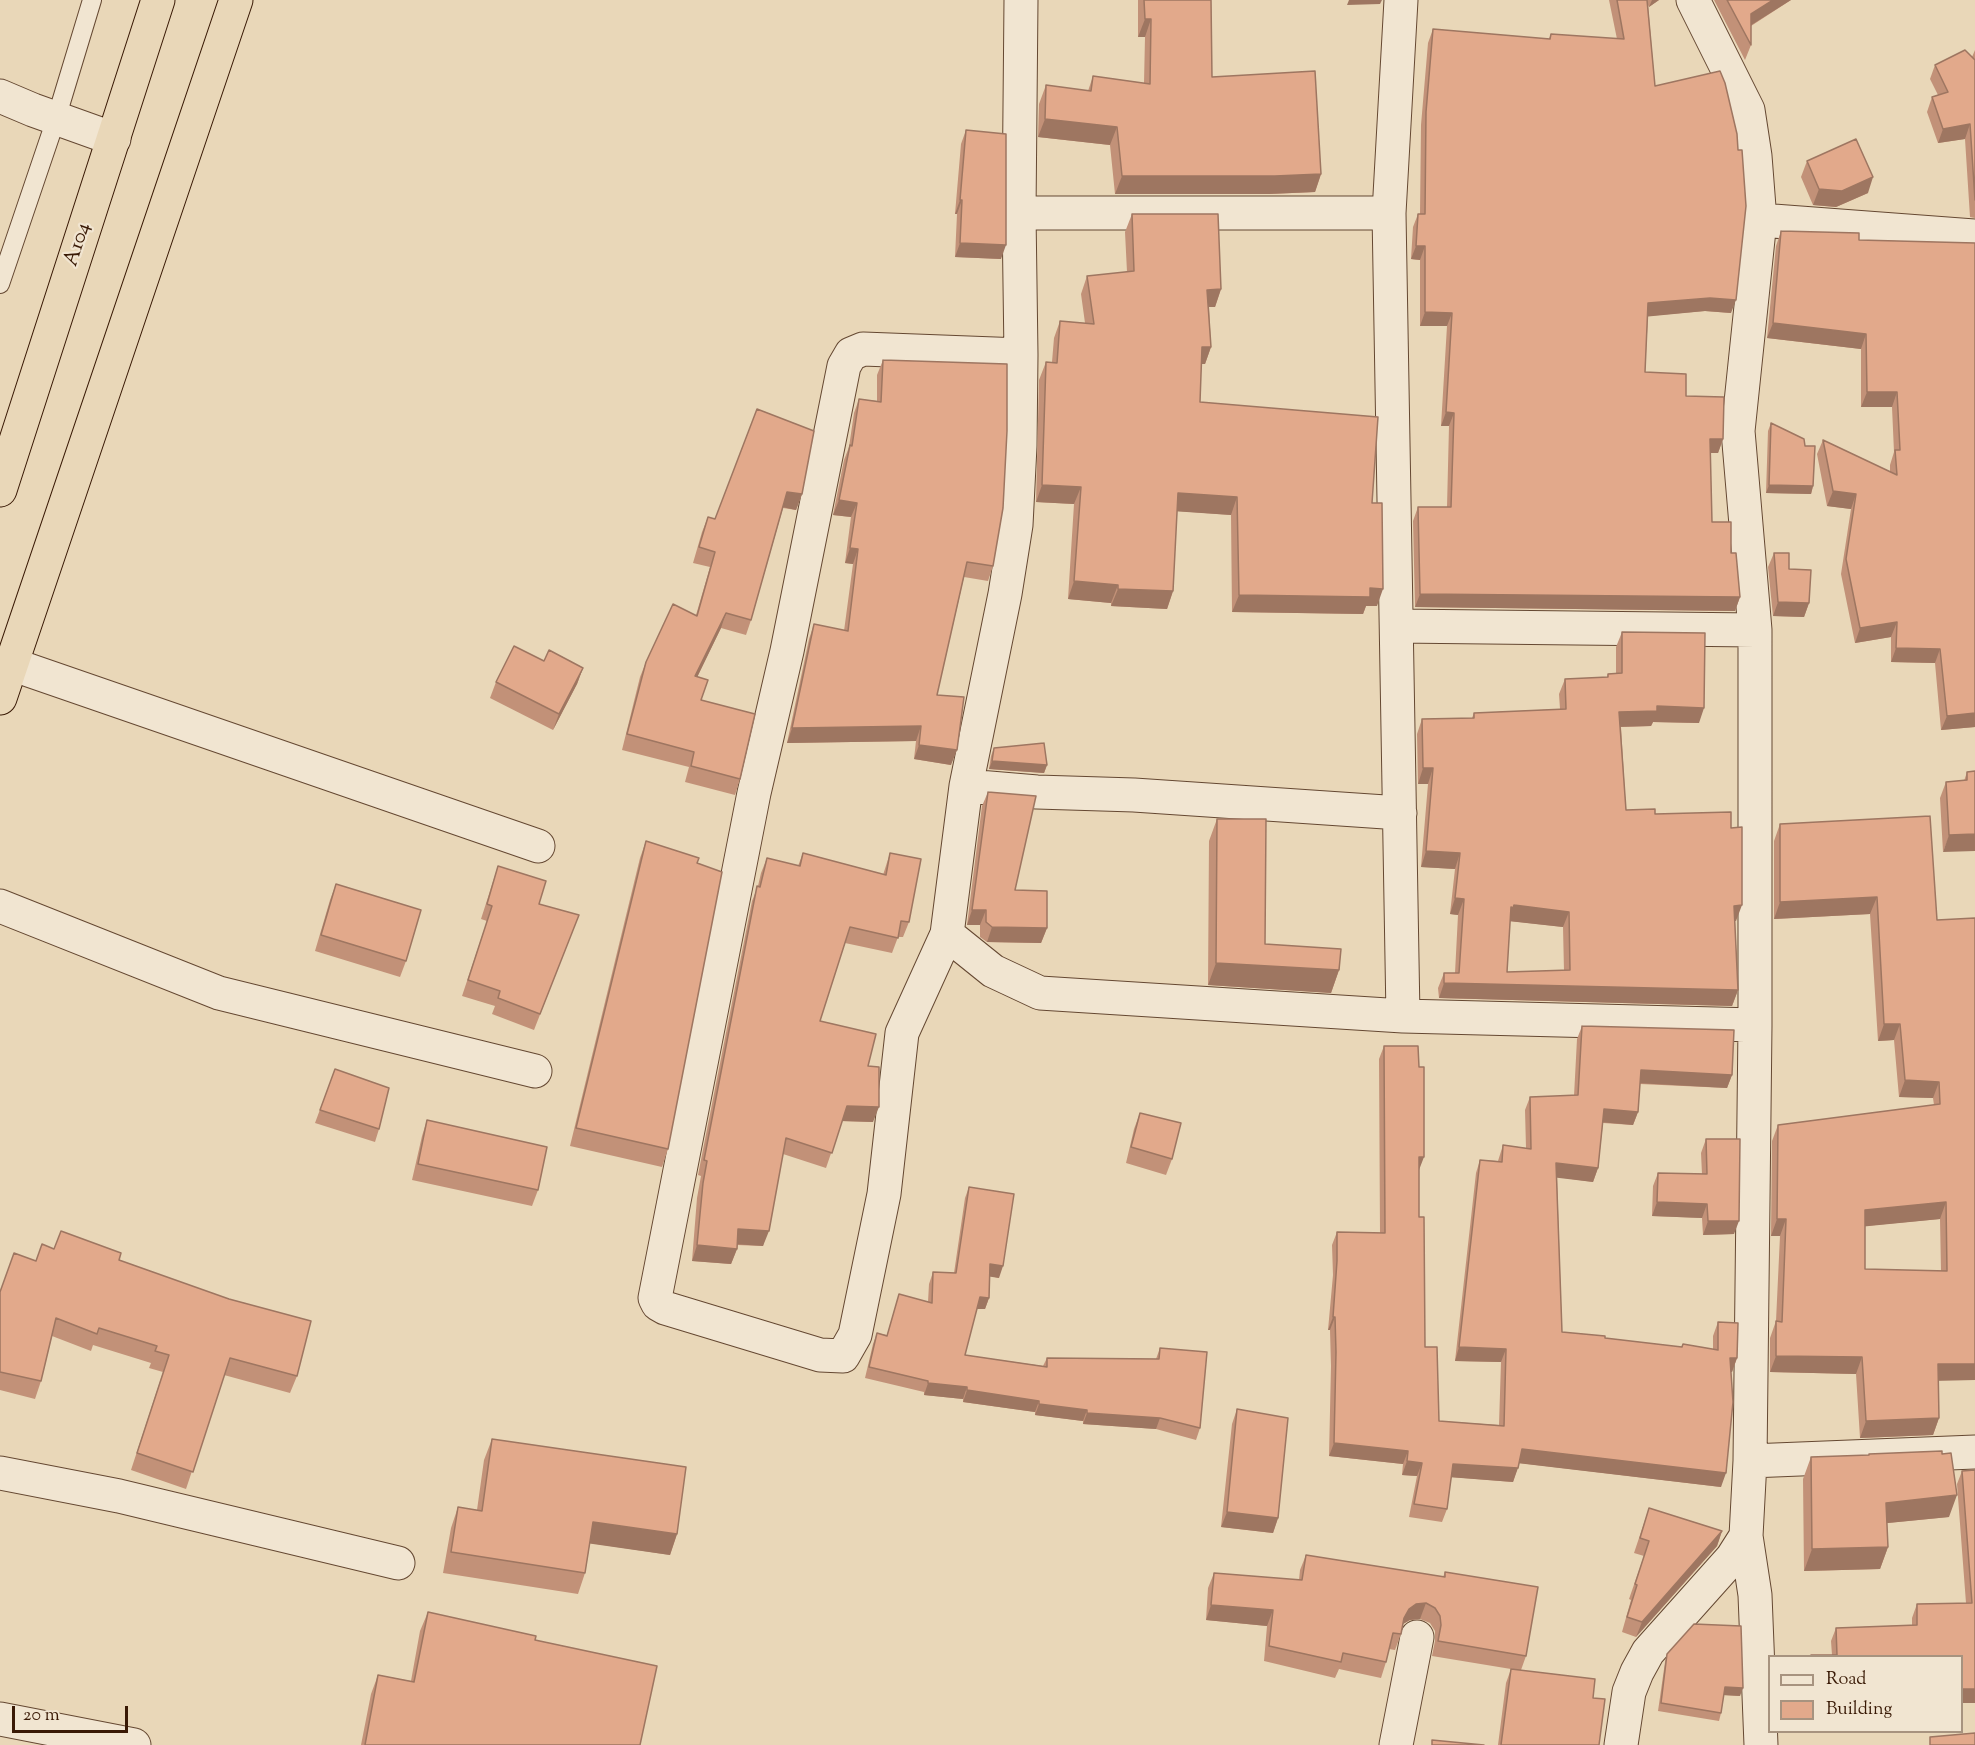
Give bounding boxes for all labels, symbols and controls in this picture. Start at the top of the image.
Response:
street label: A104 [60,220,98,270]
legend [1768,1655,1963,1733]
text: Road [1826,1667,1866,1693]
scale bar [15,1694,130,1732]
text: Building [1826,1697,1892,1723]
text: 20 m [23,1703,60,1729]

